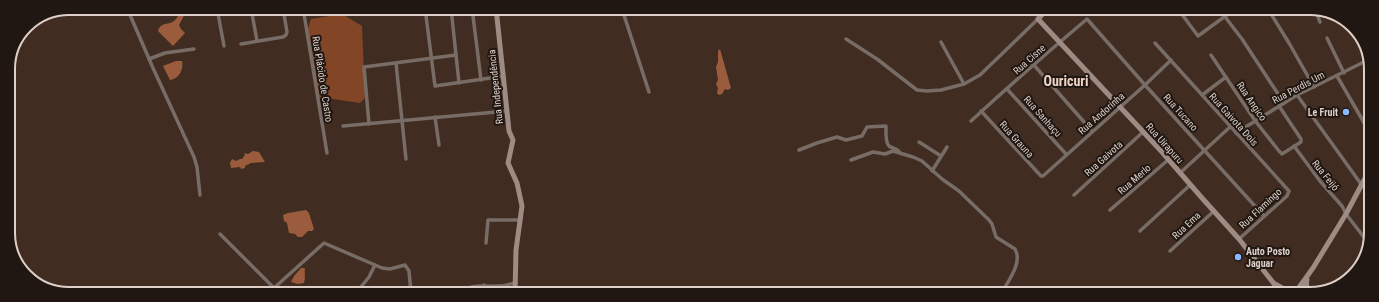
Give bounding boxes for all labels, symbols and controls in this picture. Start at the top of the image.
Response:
street label: Rua Plácido de Castro [310,35,335,123]
street label: Rua Cisne [1011,42,1048,77]
street label: Rua Independência [486,49,505,125]
street label: Rua Perdis Um [1270,69,1326,106]
district label: Ouricuri [1044,73,1088,89]
street label: Rua Angico [1235,80,1269,123]
street label: Rua Andorinha [1076,90,1127,136]
street label: Rua Gaivota Dois [1207,91,1260,148]
street label: Rua Tucano [1161,92,1200,133]
street label: Rua Sanhaçu [1021,94,1064,139]
place label: Le Fruit [1308,107,1338,118]
marker: Le Fruit [1341,107,1351,117]
street label: Rua Grauna [997,119,1036,160]
street label: Rua Uirapuru [1144,121,1186,166]
street label: Rua Gaivota [1082,138,1125,178]
street label: Rua Feijó [1310,158,1341,193]
street label: Rua Merlo [1116,162,1153,197]
street label: Rua Flamingo [1237,186,1284,231]
street label: Rua Ema [1170,209,1203,241]
place label: Auto Posto Jaguar [1246,246,1290,269]
marker: Auto Posto Jaguar [1233,252,1243,262]

